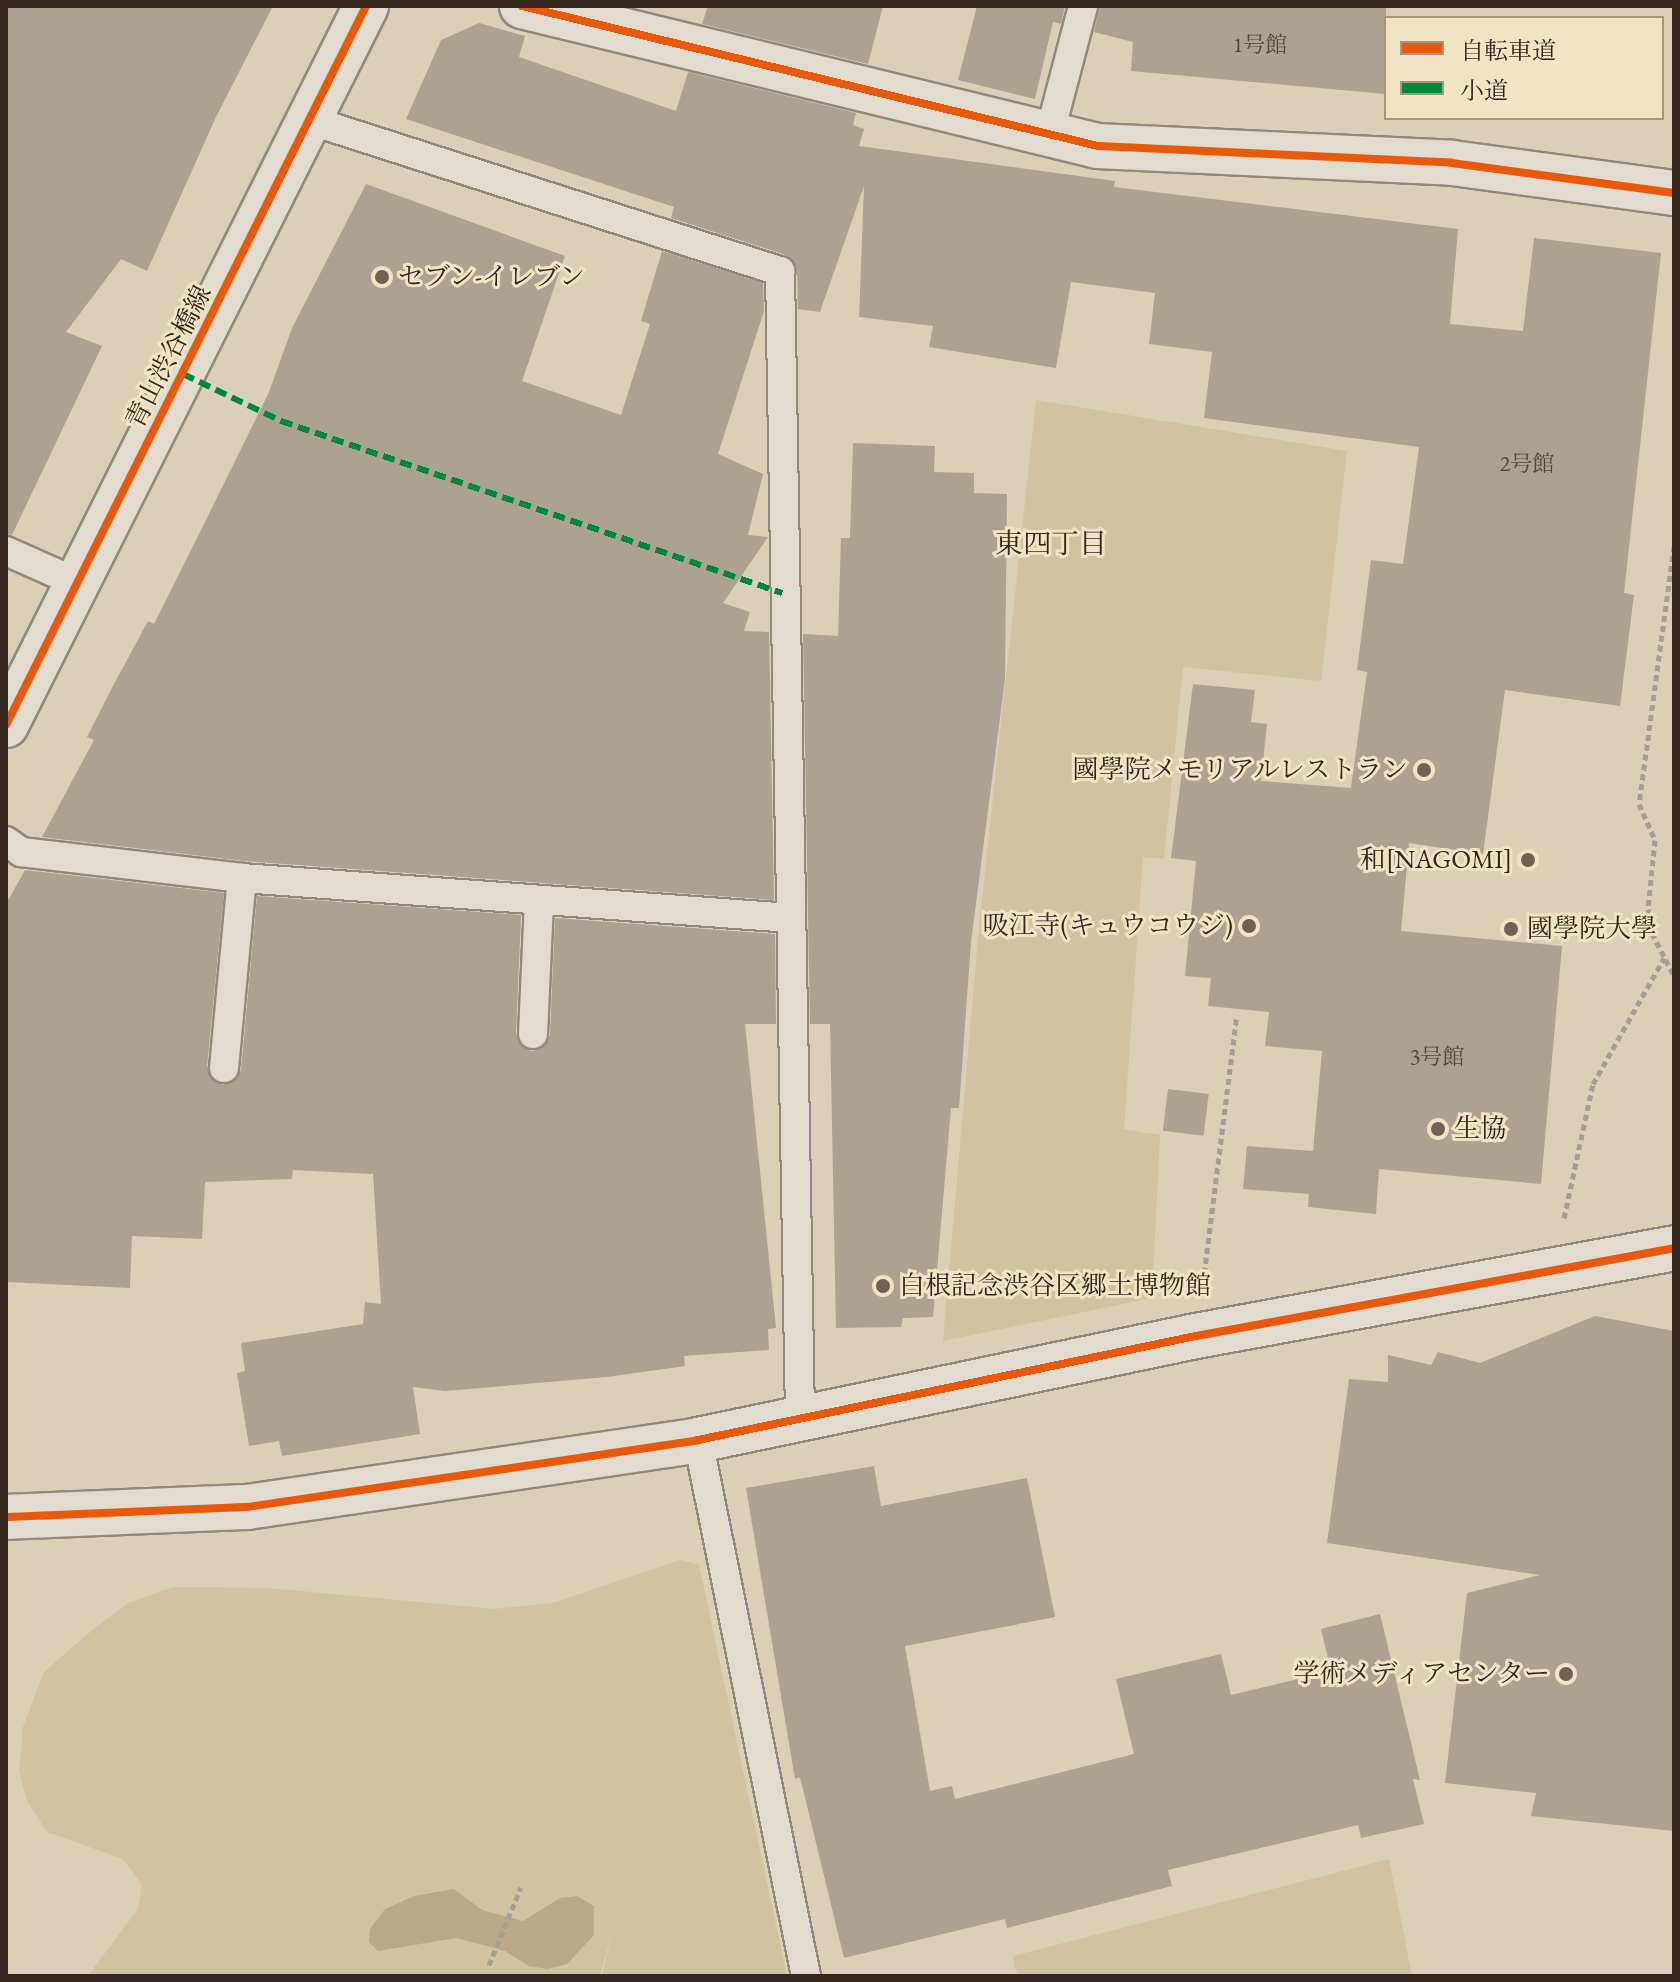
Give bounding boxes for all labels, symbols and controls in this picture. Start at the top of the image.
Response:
legend [1384,16,1664,120]
house number: 1号館 [1233,32,1287,58]
text: 自転車道 [1460,35,1556,66]
text: 小道 [1460,75,1508,106]
place label: セブン-イレブン [398,261,587,293]
marker: セブン-イレブン [373,268,391,286]
street label: 青山渋谷橋線 [120,280,218,434]
house number: 2号館 [1500,451,1554,477]
district label: 東四丁目 [995,526,1107,560]
place label: 國學院メモリアルレストラン [1070,754,1408,786]
marker: 國學院メモリアルレストラン [1415,761,1433,779]
place label: 和[NAGOMI] [1360,844,1512,876]
marker: 和[NAGOMI] [1519,851,1537,869]
place label: 吸江寺(キュウコウジ) [983,910,1233,942]
place label: 國學院大學 [1527,913,1657,945]
marker: 吸江寺(キュウコウジ) [1240,917,1258,935]
marker: 國學院大學 [1502,920,1520,938]
house number: 3号館 [1410,1044,1464,1070]
place label: 生協 [1454,1113,1506,1145]
marker: 生協 [1429,1120,1447,1138]
place label: 白根記念渋谷区郷土博物館 [899,1270,1211,1302]
marker: 白根記念渋谷区郷土博物館 [874,1277,892,1295]
place label: 学術メディアセンター [1290,1658,1550,1690]
marker: 学術メディアセンター [1557,1665,1575,1683]

